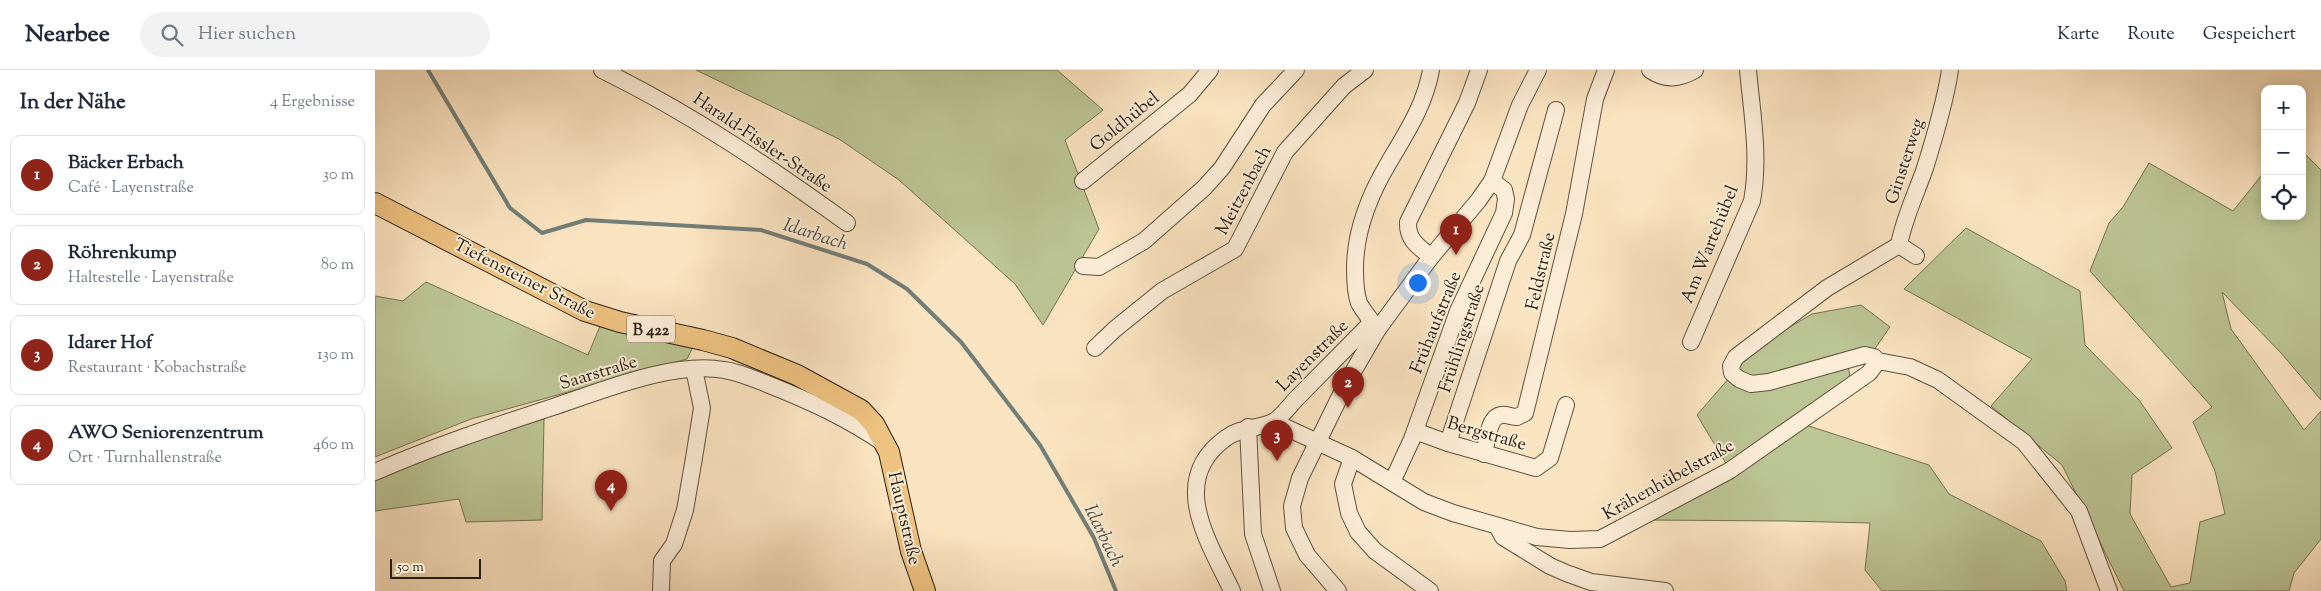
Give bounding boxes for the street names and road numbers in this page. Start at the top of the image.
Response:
street label: Goldhübel [1085,86,1166,159]
street label: Harald-Fissler-Straße [687,87,837,200]
street label: Ginsterweg [1880,115,1932,208]
street label: Meitzenbach [1210,141,1279,240]
street label: Am Wartehübel [1675,182,1746,308]
street label: Feldstraße [1520,230,1564,313]
street label: Tiefensteiner Straße [449,233,600,327]
street label: Frühaufstraße [1405,268,1469,378]
street label: Frühlingstraße [1433,281,1493,396]
street label: Layenstraße [1271,314,1355,398]
road number: B 422 [627,315,675,342]
street label: Saarstraße [557,350,641,398]
street label: Bergstraße [1444,411,1529,459]
street label: Krähenhübelstraße [1598,434,1740,528]
street label: Hauptstraße [880,469,926,568]

